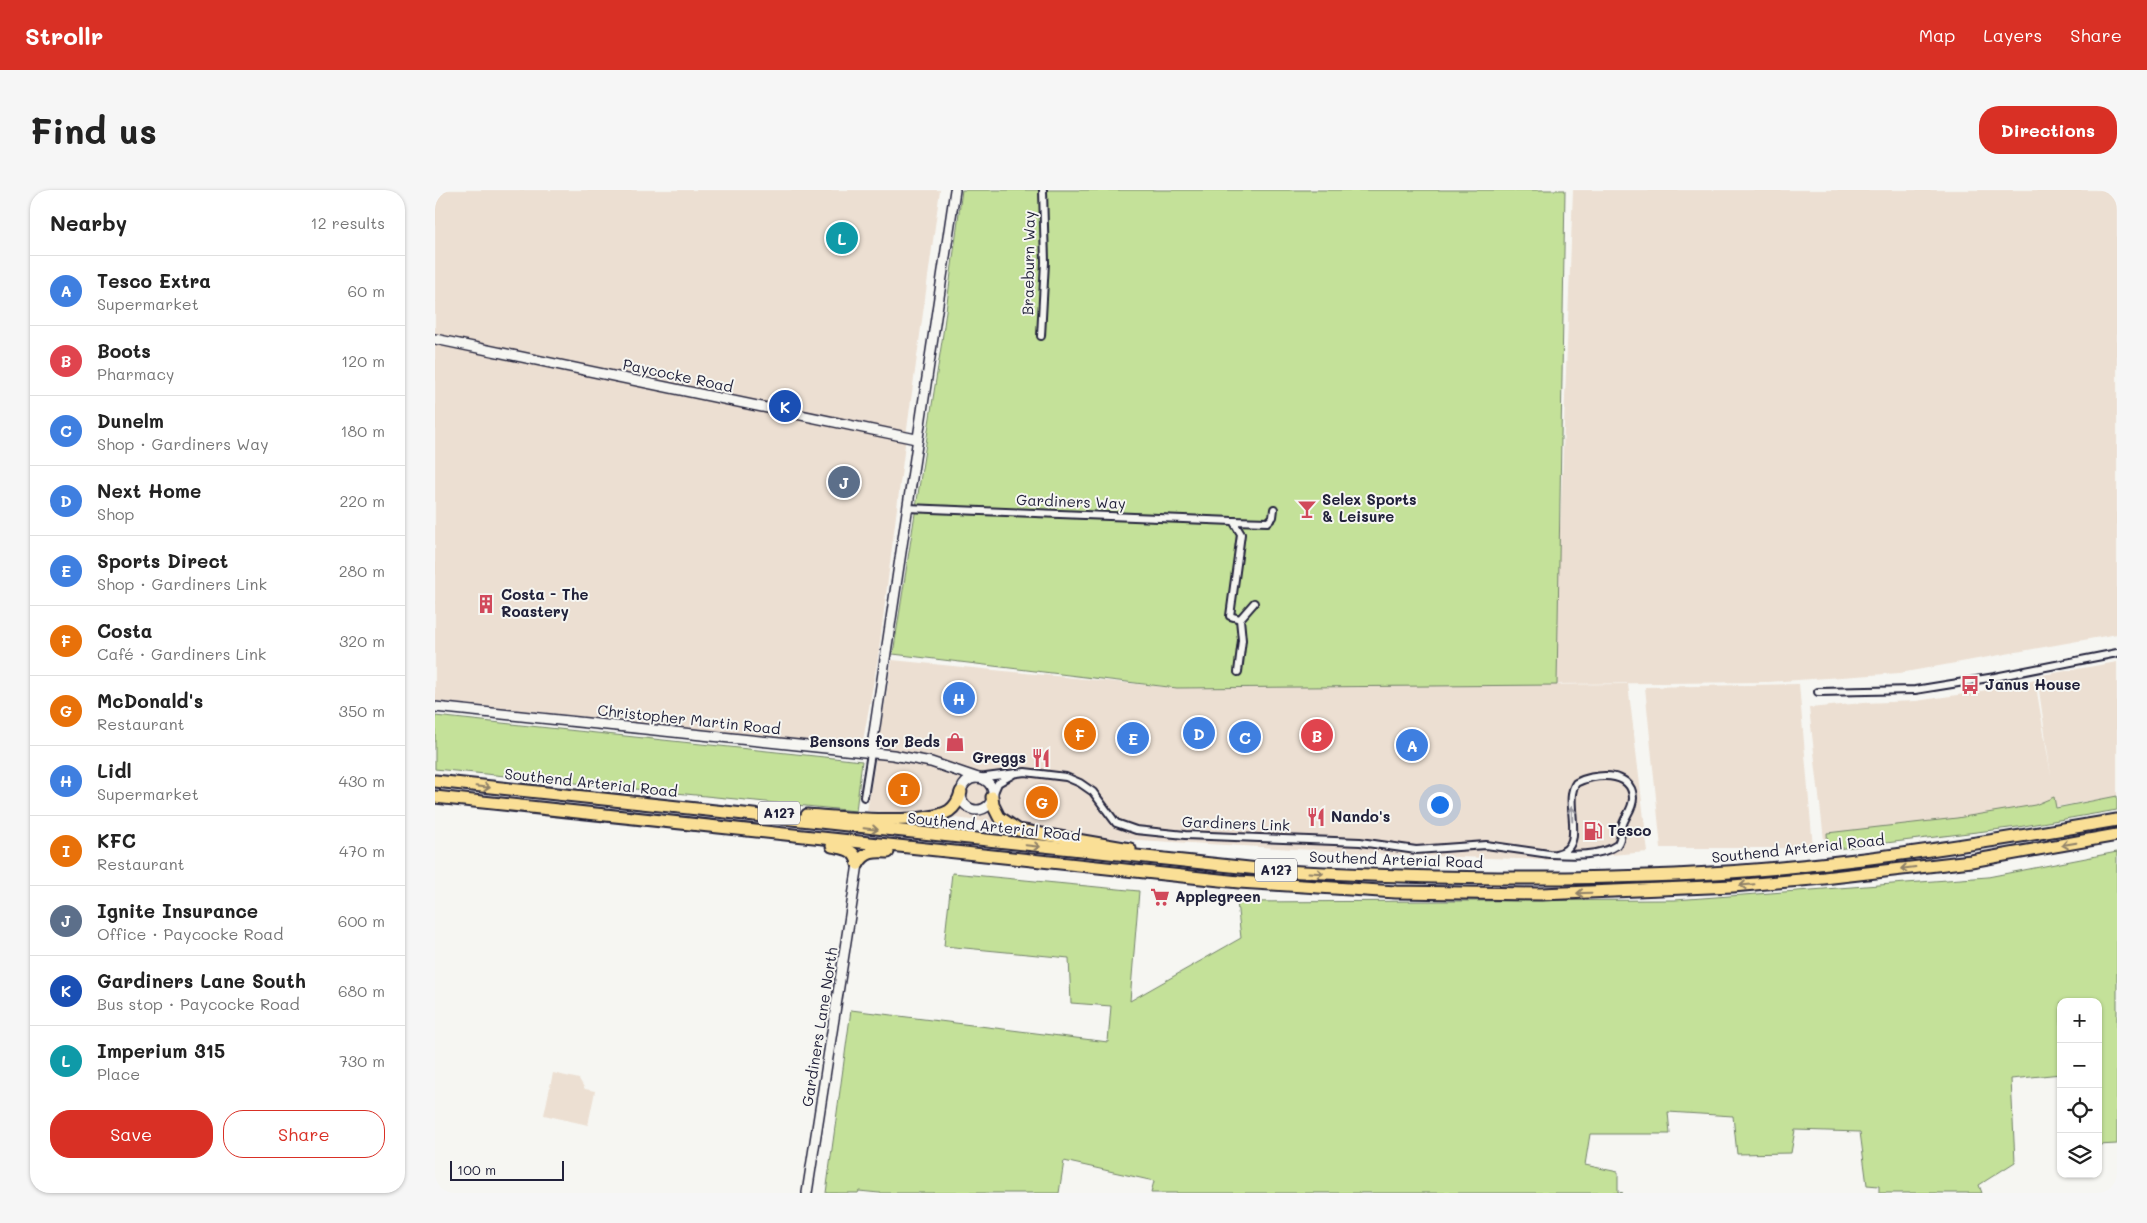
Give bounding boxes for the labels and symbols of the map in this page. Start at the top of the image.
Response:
street label: Braeburn Way [1017,211,1039,315]
pin: L [826,219,858,257]
street label: Paycocke Road [621,354,735,396]
pin: K [769,387,801,425]
pin: J [828,463,860,501]
street label: Gardiners Way [1016,489,1126,513]
place label: Selex Sports & Leisure [1322,489,1417,526]
bar icon: Selex Sports & Leisure [1296,498,1318,520]
place label: Costa - The Roastery [501,584,588,621]
building icon: Costa - The Roastery [475,593,497,615]
bus stop icon: Janus House [1959,674,1981,696]
place label: Janus House [1985,674,2081,694]
pin: H [943,679,975,717]
street label: Christopher Martin Road [597,699,782,739]
pin: D [1183,714,1215,752]
pin: F [1064,715,1096,753]
pin: B [1301,716,1333,754]
pin: C [1229,718,1261,756]
pin: E [1117,719,1149,757]
pin: A [1396,726,1428,764]
place label: Bensons for Beds [809,731,940,751]
shop icon: Bensons for Beds [944,731,966,753]
place label: Greggs [972,747,1026,767]
restaurant icon: Greggs [1030,747,1052,769]
street label: Southend Arterial Road [504,763,679,801]
pin: I [888,770,920,808]
one-way arrow [475,782,491,792]
pin: G [1026,783,1058,821]
your location [1427,792,1453,818]
road number: A127 [758,802,800,824]
restaurant icon: Nando's [1305,806,1327,828]
place label: Nando's [1331,806,1390,826]
one-way arrow [1568,806,1577,822]
street label: Southend Arterial Road [907,807,1082,845]
street label: Gardiners Link [1182,811,1290,835]
fuel station icon: Tesco [1582,820,1604,842]
place label: Tesco [1608,820,1651,840]
one-way arrow [863,824,879,834]
street label: Southend Arterial Road [1710,829,1885,867]
one-way arrow [2061,839,2077,849]
one-way arrow [1024,841,1040,851]
street label: Southend Arterial Road [1309,846,1483,872]
road number: A127 [1255,858,1297,882]
one-way arrow [1901,863,1917,873]
one-way arrow [1308,868,1324,877]
one-way arrow [1739,880,1755,890]
supermarket icon: Applegreen [1149,886,1171,908]
place label: Applegreen [1175,886,1261,906]
one-way arrow [1577,888,1593,897]
street label: Gardiners Lane North [797,946,842,1108]
scale bar [450,1158,564,1181]

